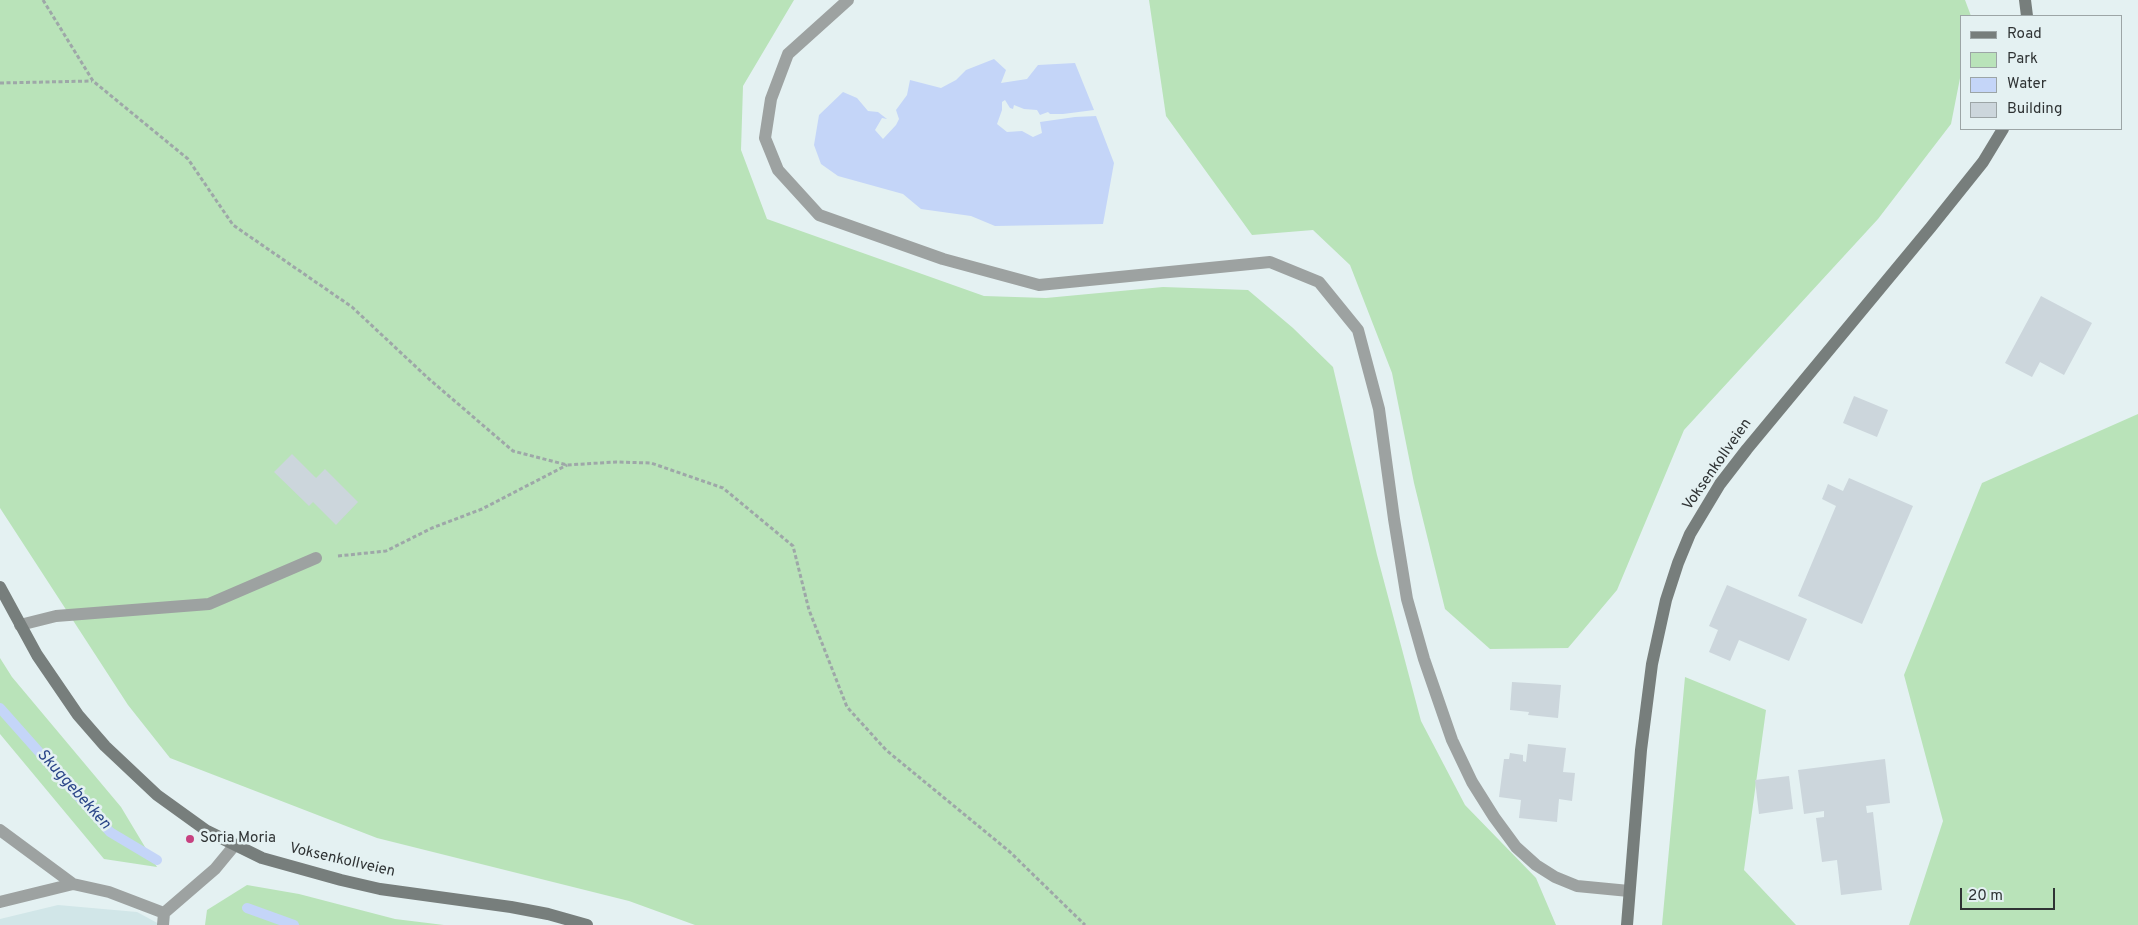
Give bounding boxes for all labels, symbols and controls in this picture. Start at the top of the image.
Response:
legend [1960,15,2123,130]
text: Road [2007,25,2042,44]
text: Park [2007,50,2038,69]
text: Water [2007,75,2046,94]
text: Building [2007,100,2062,119]
street label: Voksenkollveien [1680,416,1756,514]
water label: Skuggebekken [32,746,114,834]
place label: Soria Moria [200,830,276,848]
marker: Soria Moria [184,833,196,845]
street label: Voksenkollveien [287,840,397,882]
scale bar [1963,878,2058,910]
text: 20 m [1968,887,2003,906]

